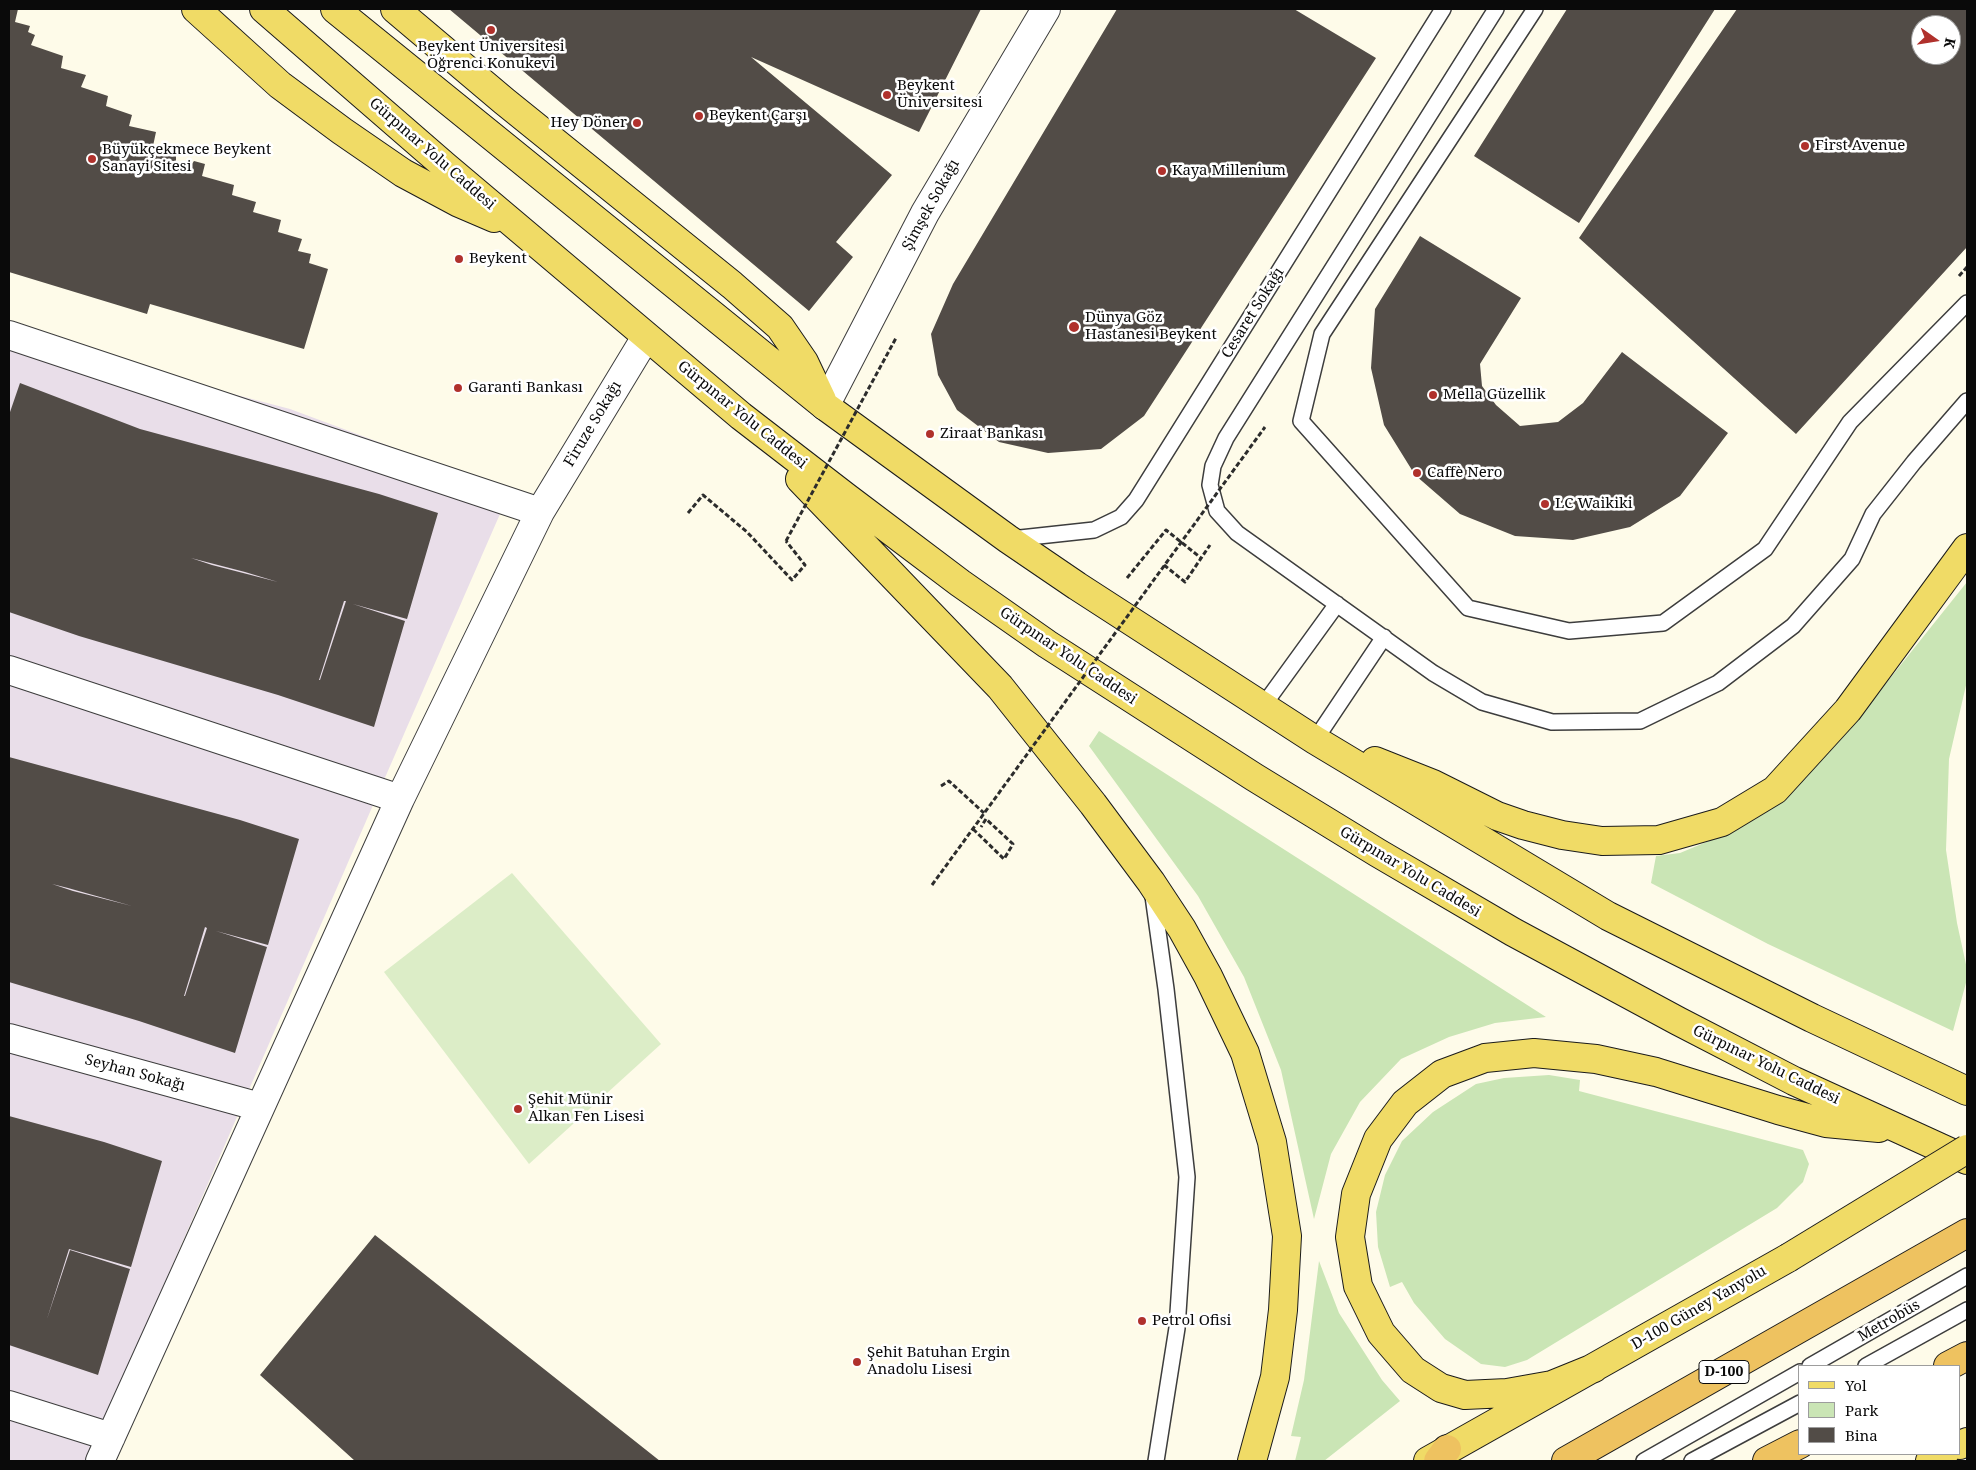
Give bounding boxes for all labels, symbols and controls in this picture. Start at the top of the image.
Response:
north arrow [1911,15,1961,65]
marker: Beykent Üniversitesi Öğrenci Konukevi [485,24,497,36]
text: K [1940,36,1961,50]
place label: Beykent Üniversitesi Öğrenci Konukevi [417,38,565,73]
place label: Beykent Üniversitesi [897,77,982,112]
marker: Beykent Üniversitesi [881,89,893,101]
street label: Gürpınar Yolu Caddesi [365,94,499,214]
place label: Beykent Çarşı [709,107,807,125]
marker: Beykent Çarşı [693,110,705,122]
place label: Hey Döner [550,114,627,132]
marker: Hey Döner [631,117,643,129]
place label: First Avenue [1815,137,1905,155]
marker: First Avenue [1799,140,1811,152]
place label: Büyükçekmece Beykent Sanayi Sitesi [102,141,271,176]
marker: Büyükçekmece Beykent Sanayi Sitesi [86,153,98,165]
street label: Şimşek Sokağı [899,156,963,254]
place label: Kaya Millenium [1172,162,1286,180]
marker: Kaya Millenium [1156,165,1168,177]
place label: Beykent [469,250,527,268]
marker: Beykent [453,253,465,265]
street label: Cesaret Sokağı [1218,264,1288,362]
place label: Dünya Göz Hastanesi Beykent [1085,309,1217,344]
marker: Dünya Göz Hastanesi Beykent [1067,320,1081,334]
street label: Gürpınar Yolu Caddesi [674,357,810,473]
street label: Firuze Sokağı [560,378,626,470]
place label: Garanti Bankası [468,379,583,397]
marker: Garanti Bankası [452,382,464,394]
place label: Mella Güzellik [1443,386,1546,404]
marker: Mella Güzellik [1427,389,1439,401]
place label: Ziraat Bankası [940,425,1043,443]
marker: Ziraat Bankası [924,428,936,440]
place label: Caffè Nero [1427,464,1502,482]
marker: Caffè Nero [1411,467,1423,479]
place label: LC Waikiki [1555,495,1633,513]
marker: LC Waikiki [1539,498,1551,510]
street label: Gürpınar Yolu Caddesi [996,603,1140,709]
street label: Gürpınar Yolu Caddesi [1336,823,1484,921]
street label: Gürpınar Yolu Caddesi [1690,1022,1842,1108]
street label: Seyhan Sokağı [83,1051,187,1095]
place label: Şehit Münir Alkan Fen Lisesi [528,1091,644,1126]
marker: Şehit Münir Alkan Fen Lisesi [512,1103,524,1115]
street label: D-100 Güney Yanyolu [1628,1262,1770,1354]
street label: Metrobüs [1855,1296,1923,1346]
place label: Petrol Ofisi [1152,1312,1231,1330]
marker: Petrol Ofisi [1136,1315,1148,1327]
place label: Şehit Batuhan Ergin Anadolu Lisesi [867,1344,1010,1379]
marker: Şehit Batuhan Ergin Anadolu Lisesi [851,1356,863,1368]
road number: D-100 [1699,1360,1749,1384]
legend [1798,1365,1961,1455]
text: Yol [1845,1375,1867,1395]
text: Park [1845,1400,1878,1420]
text: Bina [1845,1425,1878,1445]

